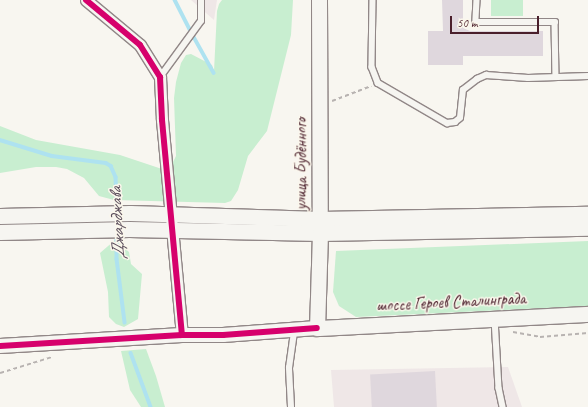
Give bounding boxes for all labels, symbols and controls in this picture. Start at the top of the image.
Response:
scale bar [452,8,541,34]
text: 50 m [457,15,477,31]
street label: улица Будённого [291,118,311,210]
water label: Джарджава [104,186,130,260]
street label: шоссе Героев Сталинграда [375,288,527,316]

